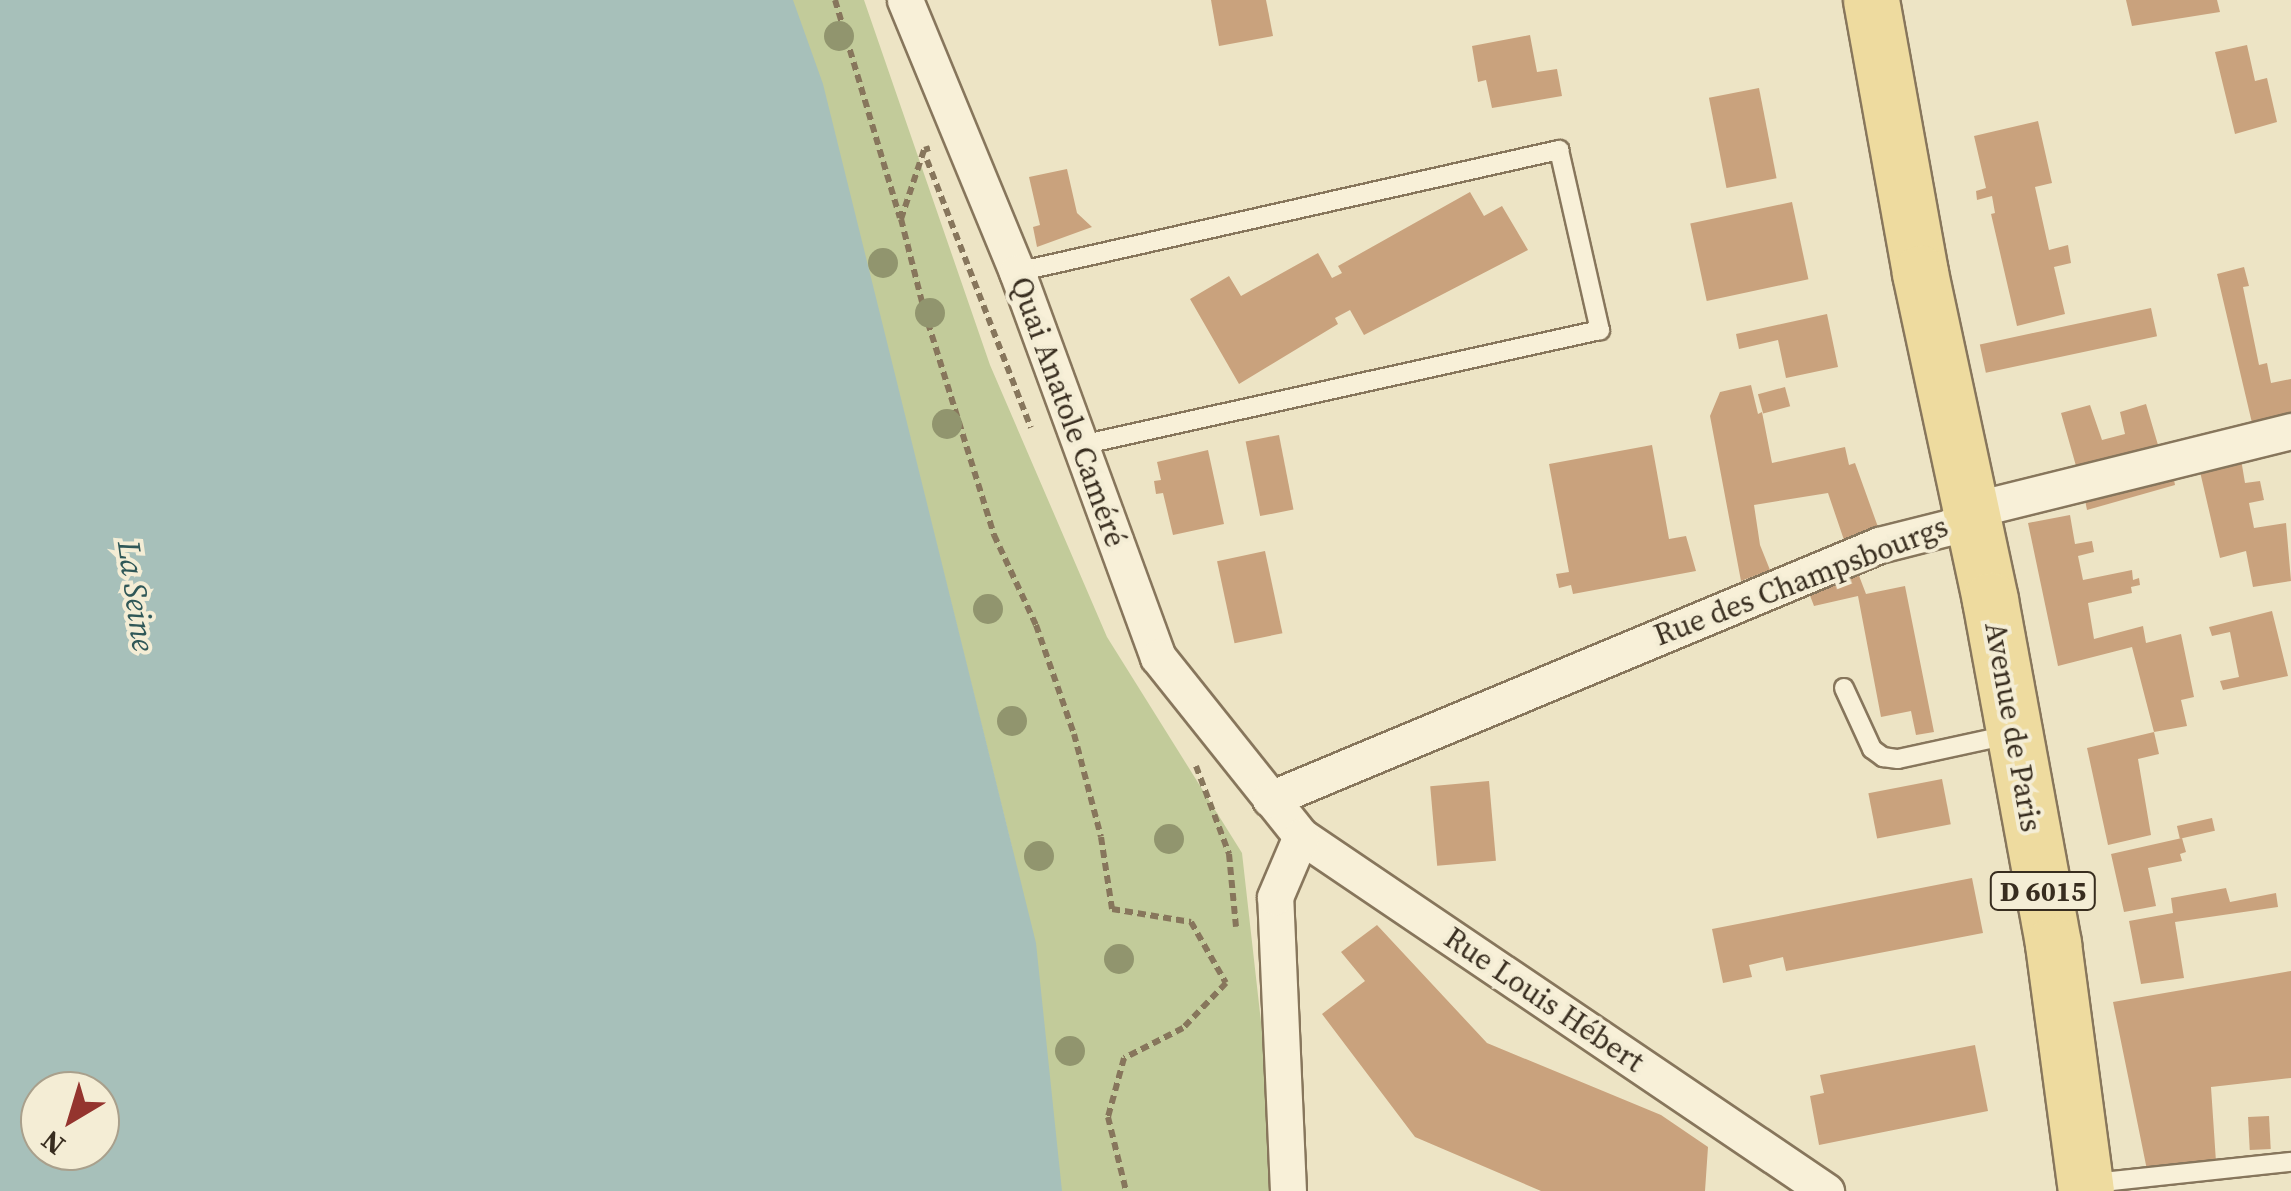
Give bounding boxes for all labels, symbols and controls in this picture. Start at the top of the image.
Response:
street label: Quai Anatole Caméré [1002,272,1134,552]
street label: Rue des Champsbourgs [1649,508,1953,654]
water label: La Seine [109,538,163,654]
street label: Avenue de Paris [1977,619,2049,835]
road number: D 6015 [1988,868,2098,914]
street label: Rue Louis Hébert [1437,920,1651,1080]
north arrow [20,1071,120,1171]
text: N [33,1122,72,1164]

